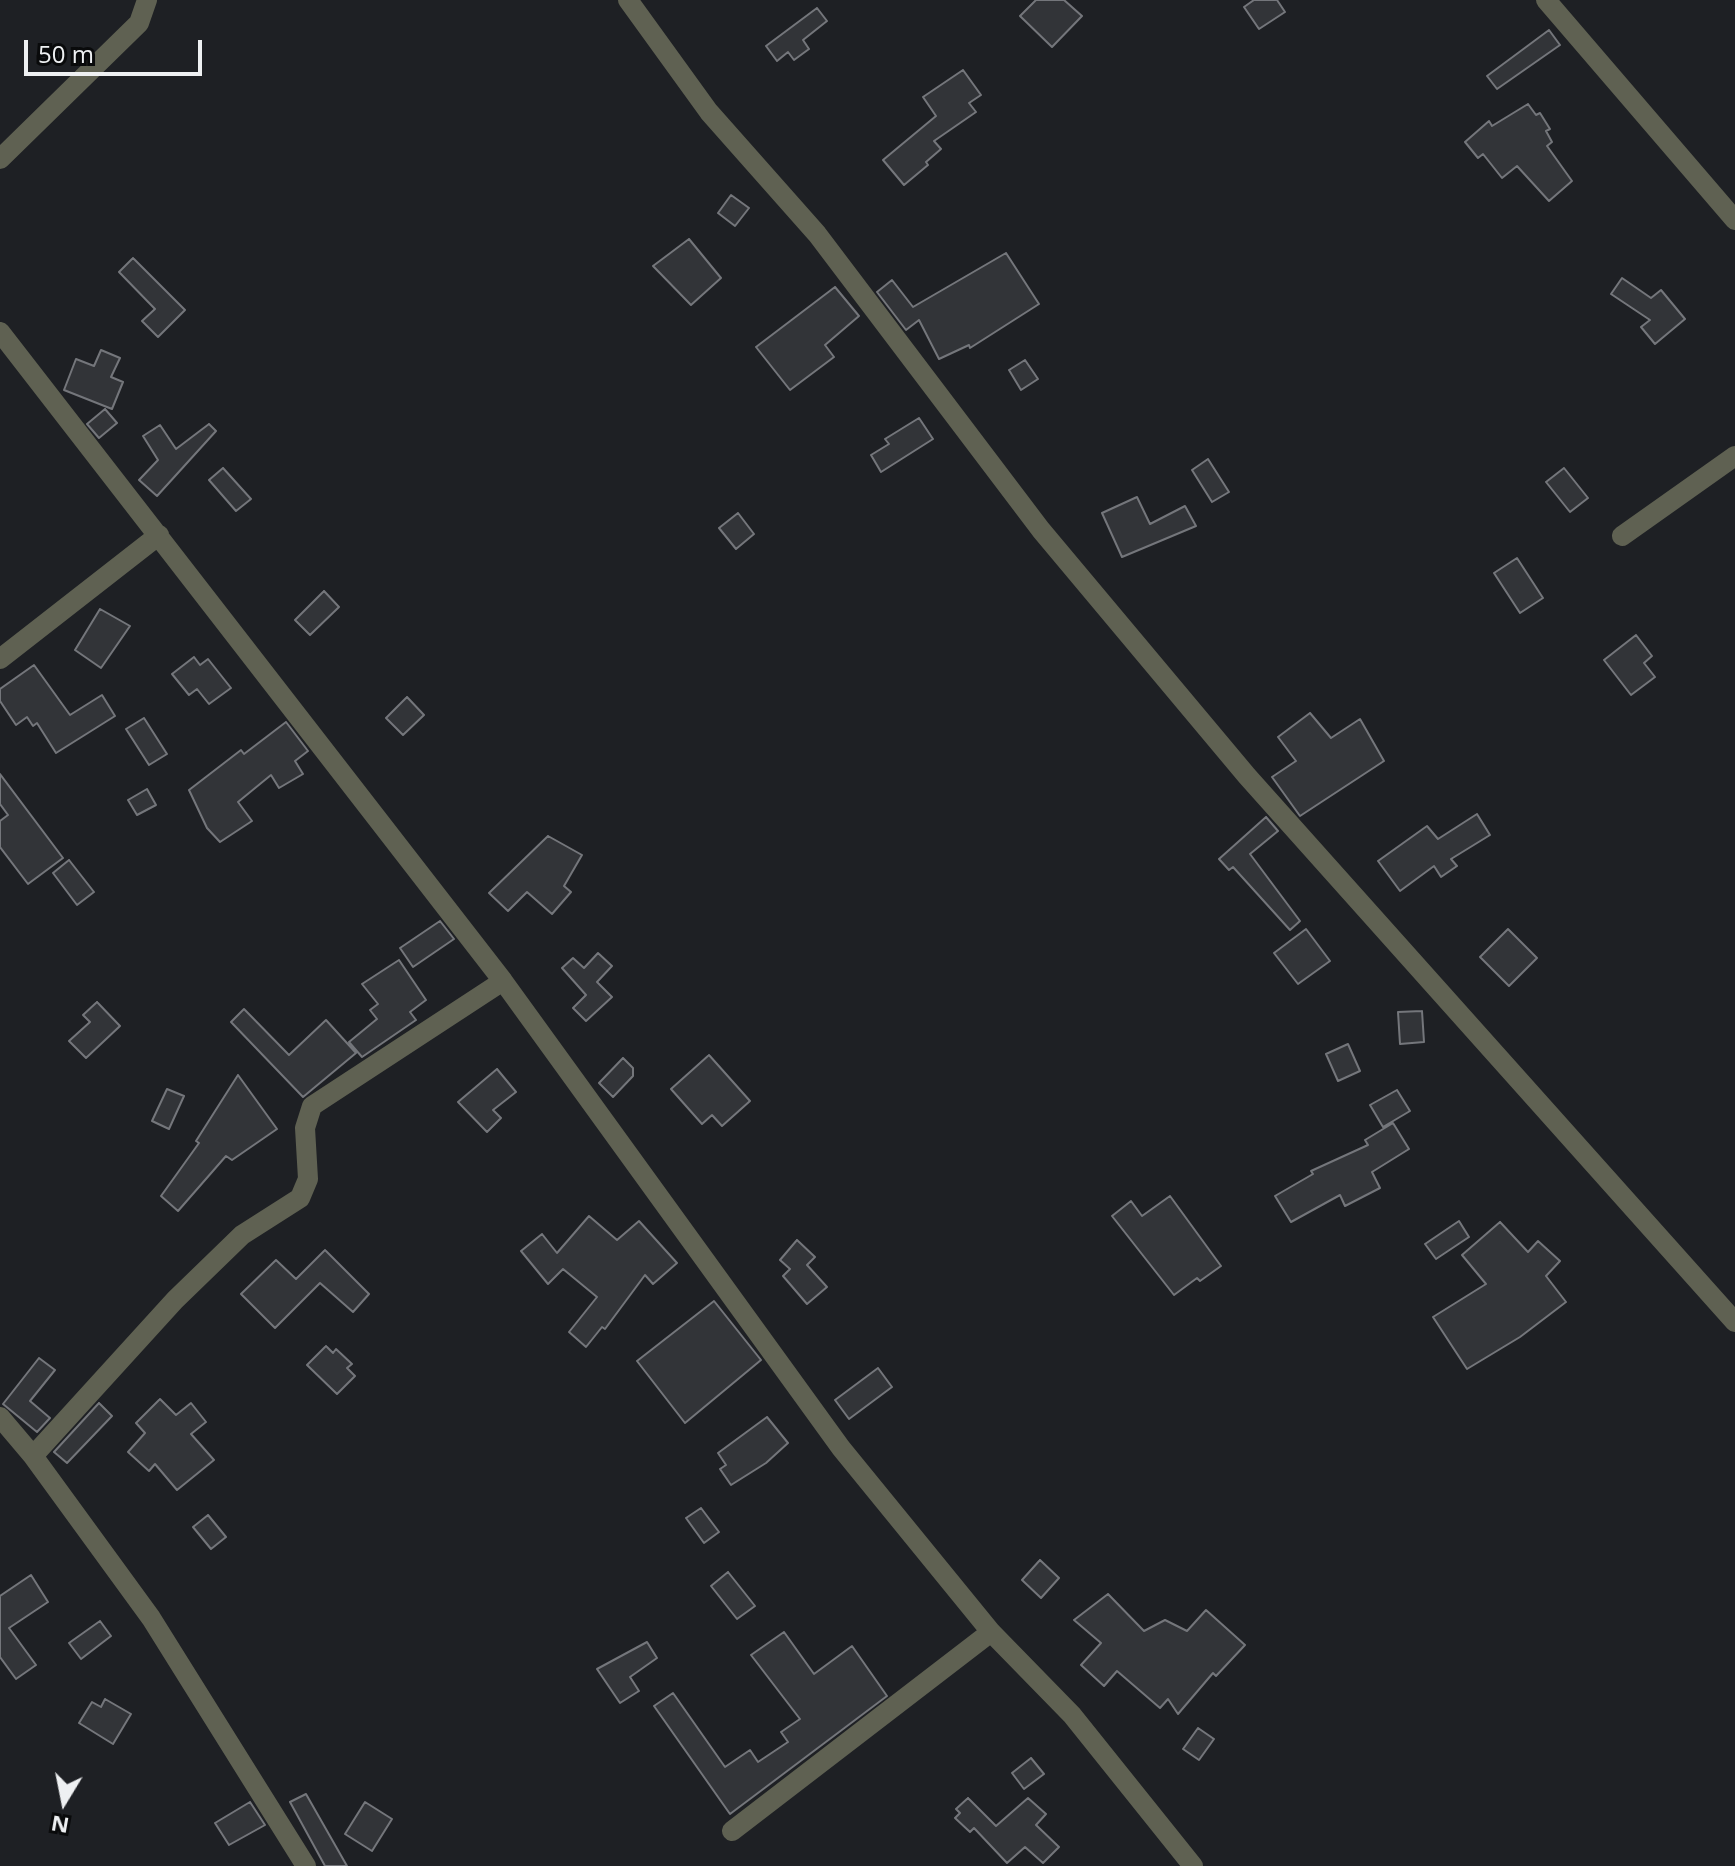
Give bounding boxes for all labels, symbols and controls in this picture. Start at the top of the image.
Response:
scale bar [28,24,206,74]
text: 50 m [38,37,94,70]
north arrow [24,1762,104,1842]
text: N [48,1809,71,1842]

